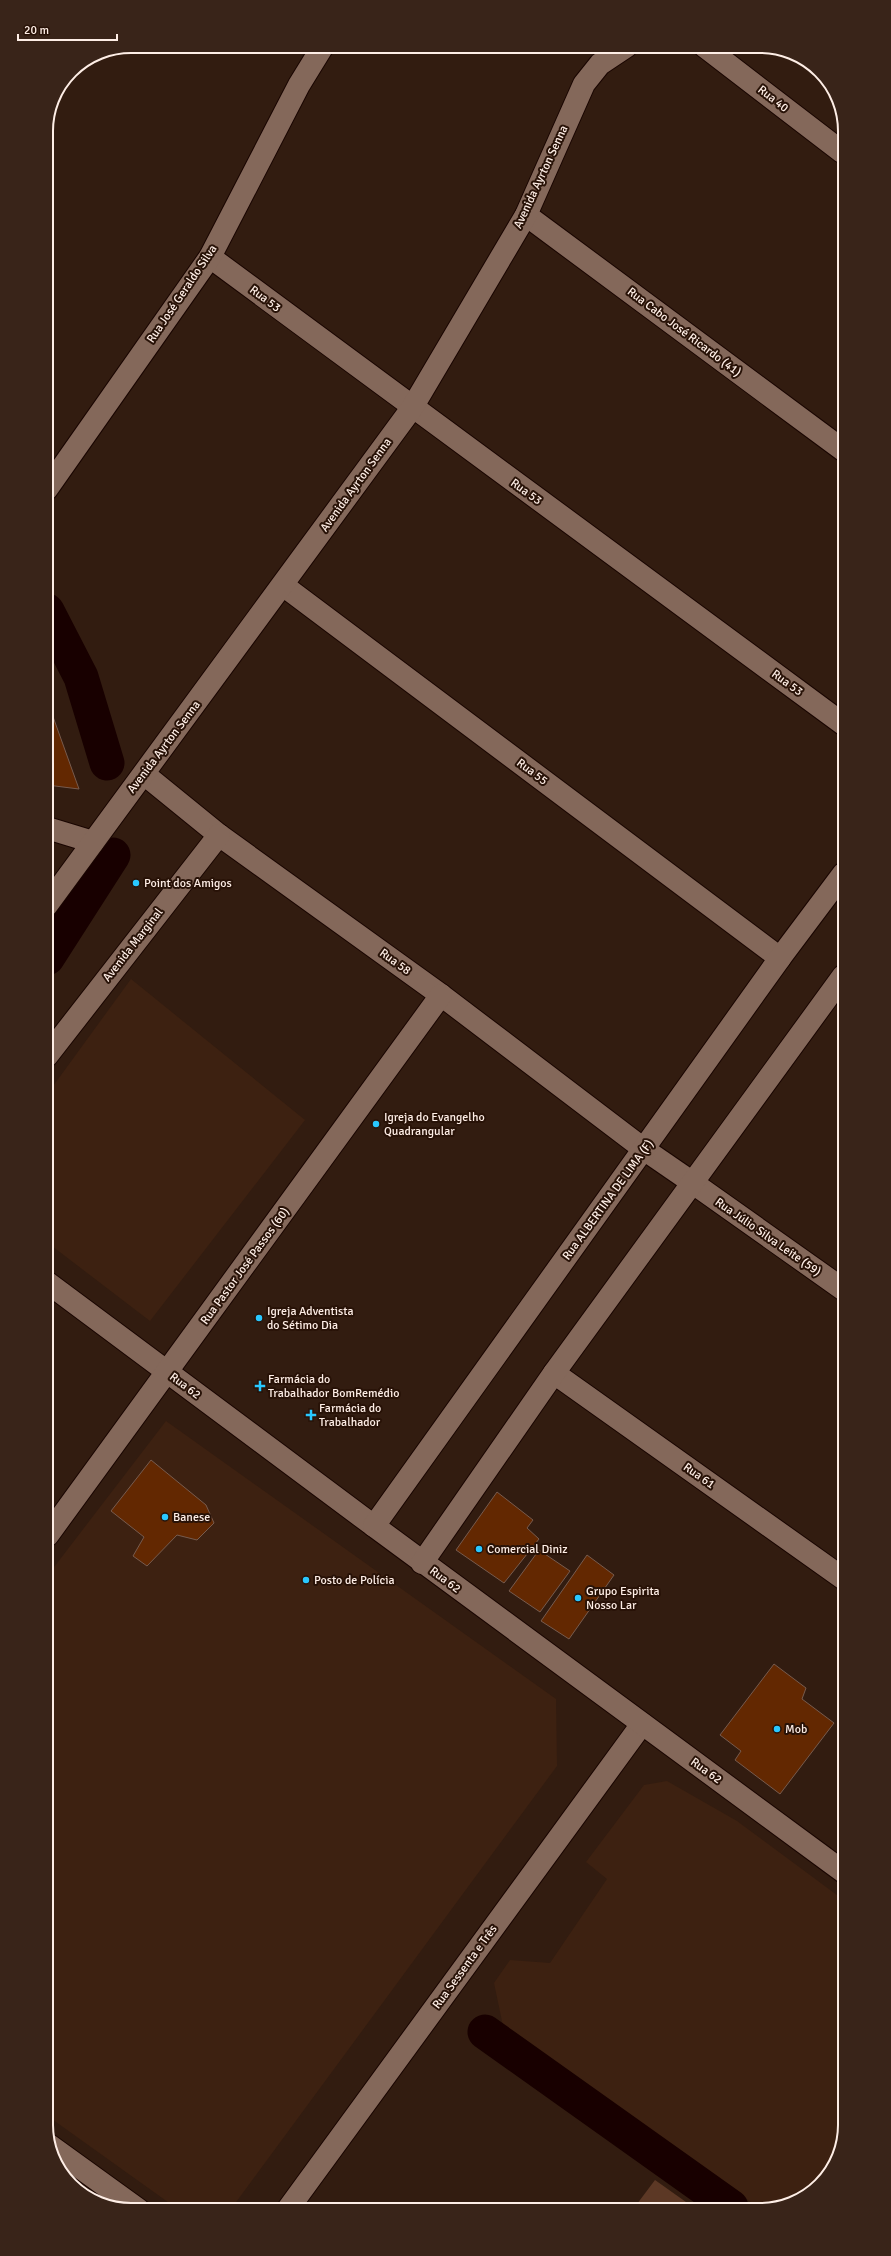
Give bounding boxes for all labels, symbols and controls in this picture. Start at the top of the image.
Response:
scale bar [18,16,117,42]
text: 20 m [24,23,49,38]
street label: Rua 40 [755,82,791,116]
street label: Avenida Ayrton Senna [511,123,571,231]
street label: Rua José Geraldo Silva [144,242,220,346]
street label: Rua 53 [246,282,284,316]
street label: Rua Cabo José Ricardo (41) [624,284,744,380]
street label: Avenida Ayrton Senna [317,435,395,535]
street label: Rua 53 [507,476,545,508]
street label: Rua 53 [768,667,806,699]
street label: Avenida Ayrton Senna [124,698,204,796]
street label: Rua 55 [513,755,551,789]
place label: Point dos Amigos [144,876,232,891]
marker: Point dos Amigos [131,878,141,888]
street label: Avenida Marginal [100,905,167,985]
street label: Rua 58 [376,946,414,978]
place label: Igreja do Evangelho Quadrangular [384,1110,485,1139]
marker: Igreja do Evangelho Quadrangular [371,1119,381,1129]
street label: Rua ALBERTINA DE LIMA (F) [559,1137,657,1263]
street label: Rua Júlio Silva Leite (59) [712,1195,824,1279]
street label: Rua Pastor José Passos (60) [197,1204,293,1328]
place label: Igreja Adventista do Sétimo Dia [267,1304,354,1333]
marker: Igreja Adventista do Sétimo Dia [254,1313,264,1323]
street label: Rua 62 [166,1369,204,1403]
place label: Farmácia do Trabalhador BomRemédio [268,1372,399,1401]
marker: Farmácia do Trabalhador BomRemédio [255,1381,265,1391]
place label: Farmácia do Trabalhador [319,1401,381,1430]
marker: Farmácia do Trabalhador [306,1410,316,1420]
street label: Rua 61 [680,1460,718,1492]
place label: Banese [173,1510,210,1525]
marker: Banese [160,1512,170,1522]
place label: Comercial Diniz [487,1542,568,1557]
marker: Comercial Diniz [474,1544,484,1554]
street label: Rua 62 [426,1563,464,1597]
place label: Posto de Polícia [314,1573,395,1588]
marker: Posto de Polícia [301,1575,311,1585]
place label: Grupo Espirita Nosso Lar [586,1584,660,1613]
marker: Grupo Espirita Nosso Lar [573,1593,583,1603]
place label: Mob [785,1722,807,1737]
marker: Mob [772,1724,782,1734]
street label: Rua 62 [687,1755,725,1787]
street label: Rua Sessenta e Três [429,1922,501,2012]

